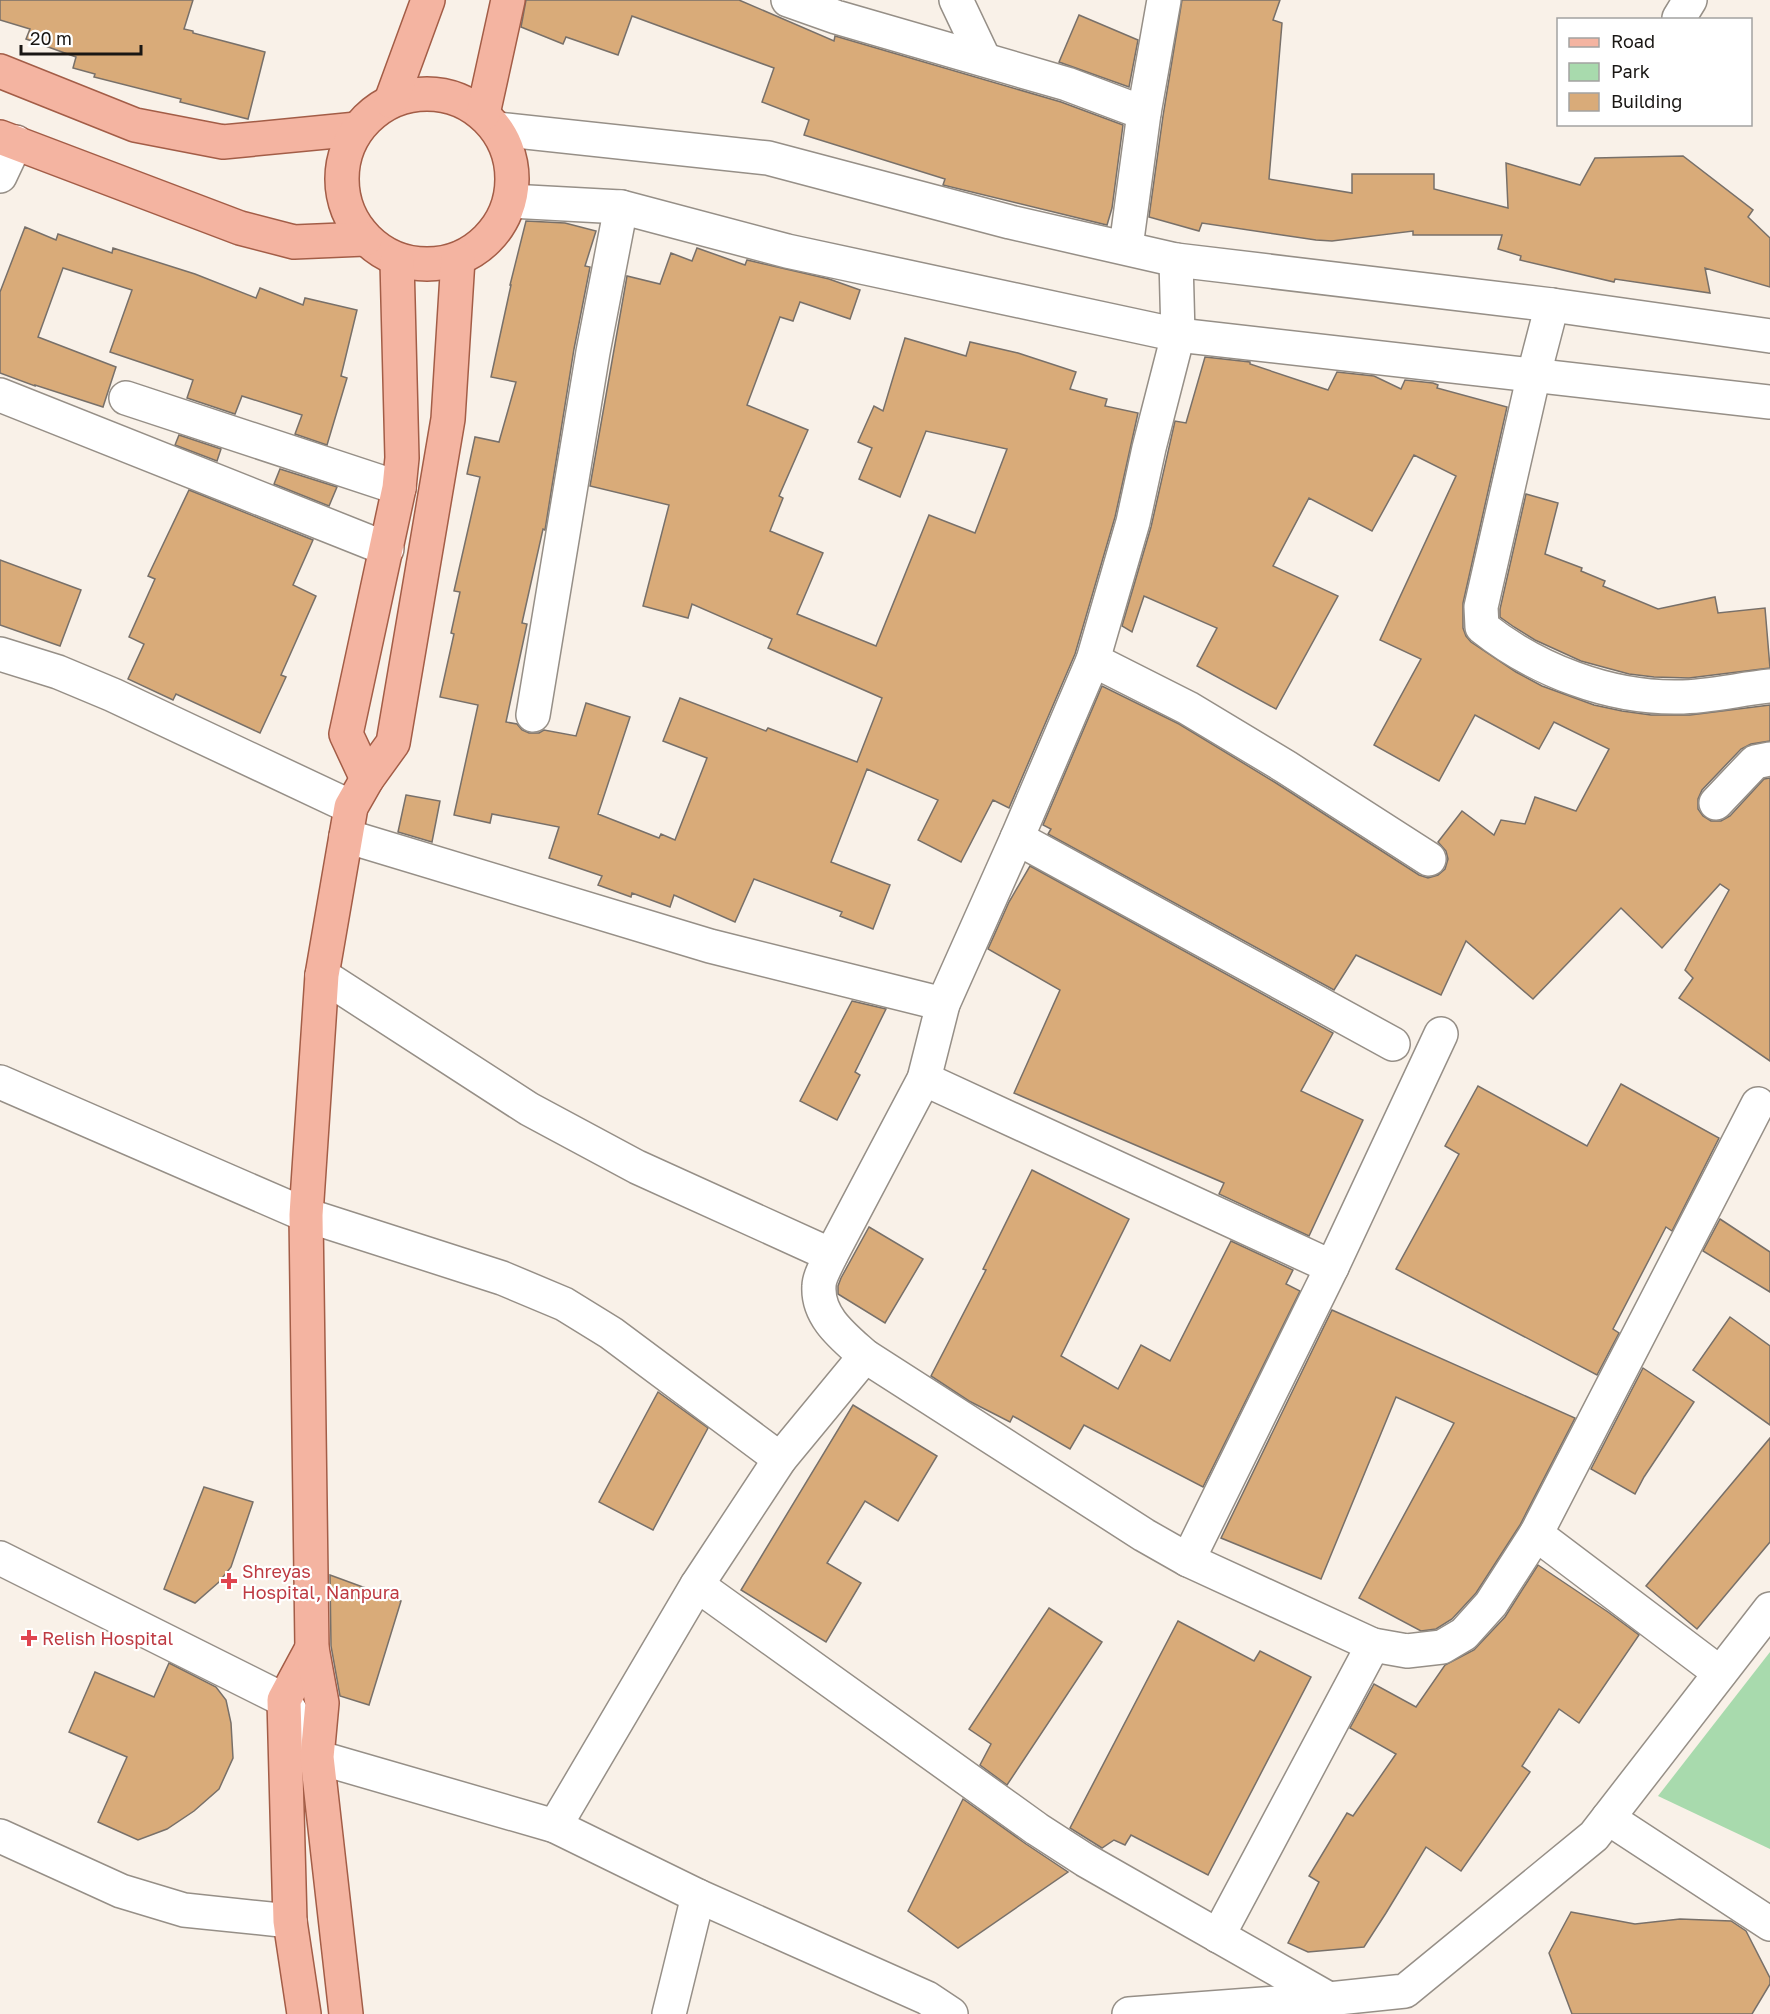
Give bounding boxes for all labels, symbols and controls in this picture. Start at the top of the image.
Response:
scale bar [21,18,141,56]
legend [1557,18,1752,126]
text: 20 m [30,27,72,49]
text: Road [1611,30,1655,52]
text: Park [1611,60,1650,82]
text: Building [1611,90,1682,112]
place label: Shreyas Hospital, Nanpura [242,1560,400,1603]
marker: Shreyas Hospital, Nanpura [220,1572,238,1590]
place label: Relish Hospital [42,1627,173,1649]
marker: Relish Hospital [20,1629,38,1647]

